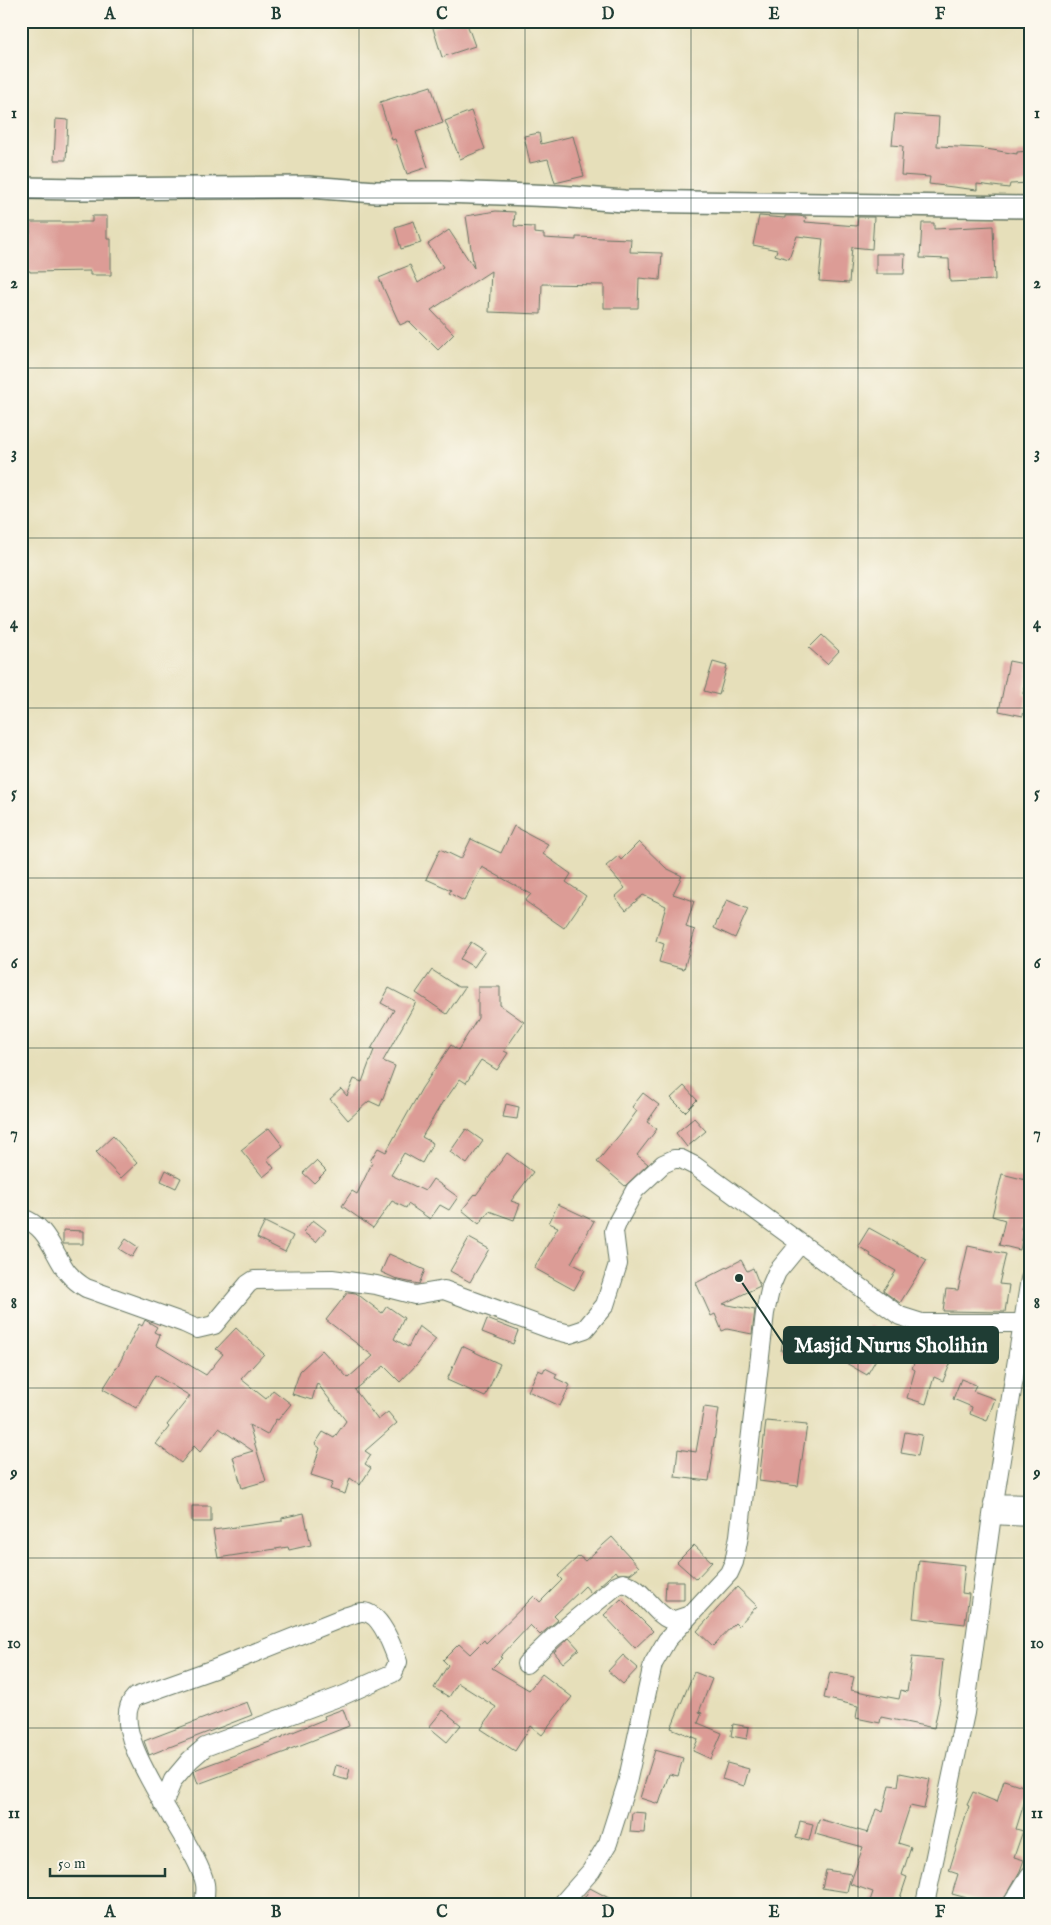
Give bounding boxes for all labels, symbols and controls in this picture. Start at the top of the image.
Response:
text: A [104,5,117,25]
text: B [271,5,282,25]
text: C [436,5,448,25]
text: D [602,5,615,25]
text: E [768,5,780,25]
text: F [935,5,946,25]
text: 1 [11,104,17,124]
text: 1 [1034,104,1040,124]
text: 2 [10,274,18,294]
text: 2 [1033,274,1041,294]
text: 3 [11,444,17,464]
text: 3 [1034,444,1040,464]
text: 4 [10,614,19,634]
text: 4 [1033,614,1042,634]
text: 5 [11,784,17,804]
text: 5 [1034,784,1040,804]
text: 6 [11,954,19,974]
text: 6 [1034,954,1042,974]
text: 7 [10,1124,18,1144]
text: 7 [1033,1124,1041,1144]
text: 8 [11,1294,17,1314]
text: 8 [1034,1294,1040,1314]
callout: Masjid Nurus Sholihin [784,1327,998,1363]
text: Masjid Nurus Sholihin [794,1333,988,1360]
text: 9 [10,1464,18,1484]
text: 9 [1033,1464,1041,1484]
text: 10 [7,1634,21,1654]
text: 10 [1030,1634,1044,1654]
text: 11 [8,1804,20,1824]
text: 11 [1031,1804,1043,1824]
scale bar [50,1845,165,1877]
text: 50 m [58,1854,86,1873]
text: A [104,1903,117,1923]
text: B [271,1903,282,1923]
text: C [436,1903,448,1923]
text: D [602,1903,615,1923]
text: E [768,1903,780,1923]
text: F [935,1903,946,1923]

